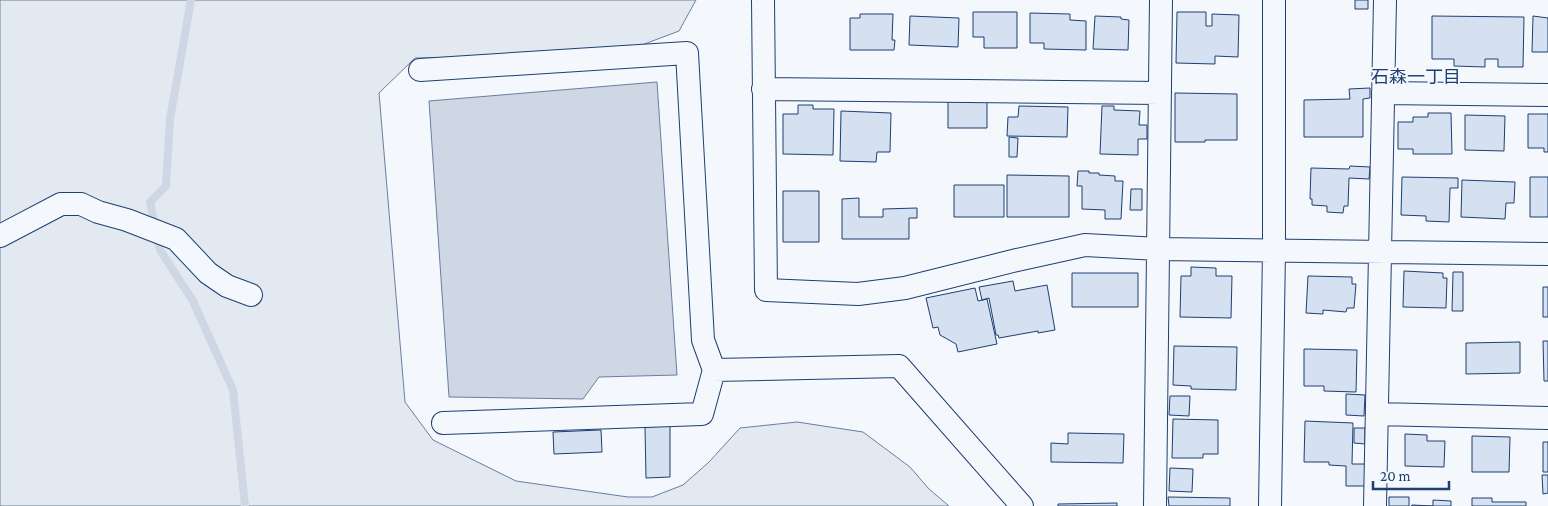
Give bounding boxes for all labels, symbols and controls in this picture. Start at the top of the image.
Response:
district label: 石森一丁目 [1371,67,1461,87]
scale bar [1373,458,1449,490]
text: 20 m [1380,468,1411,484]

